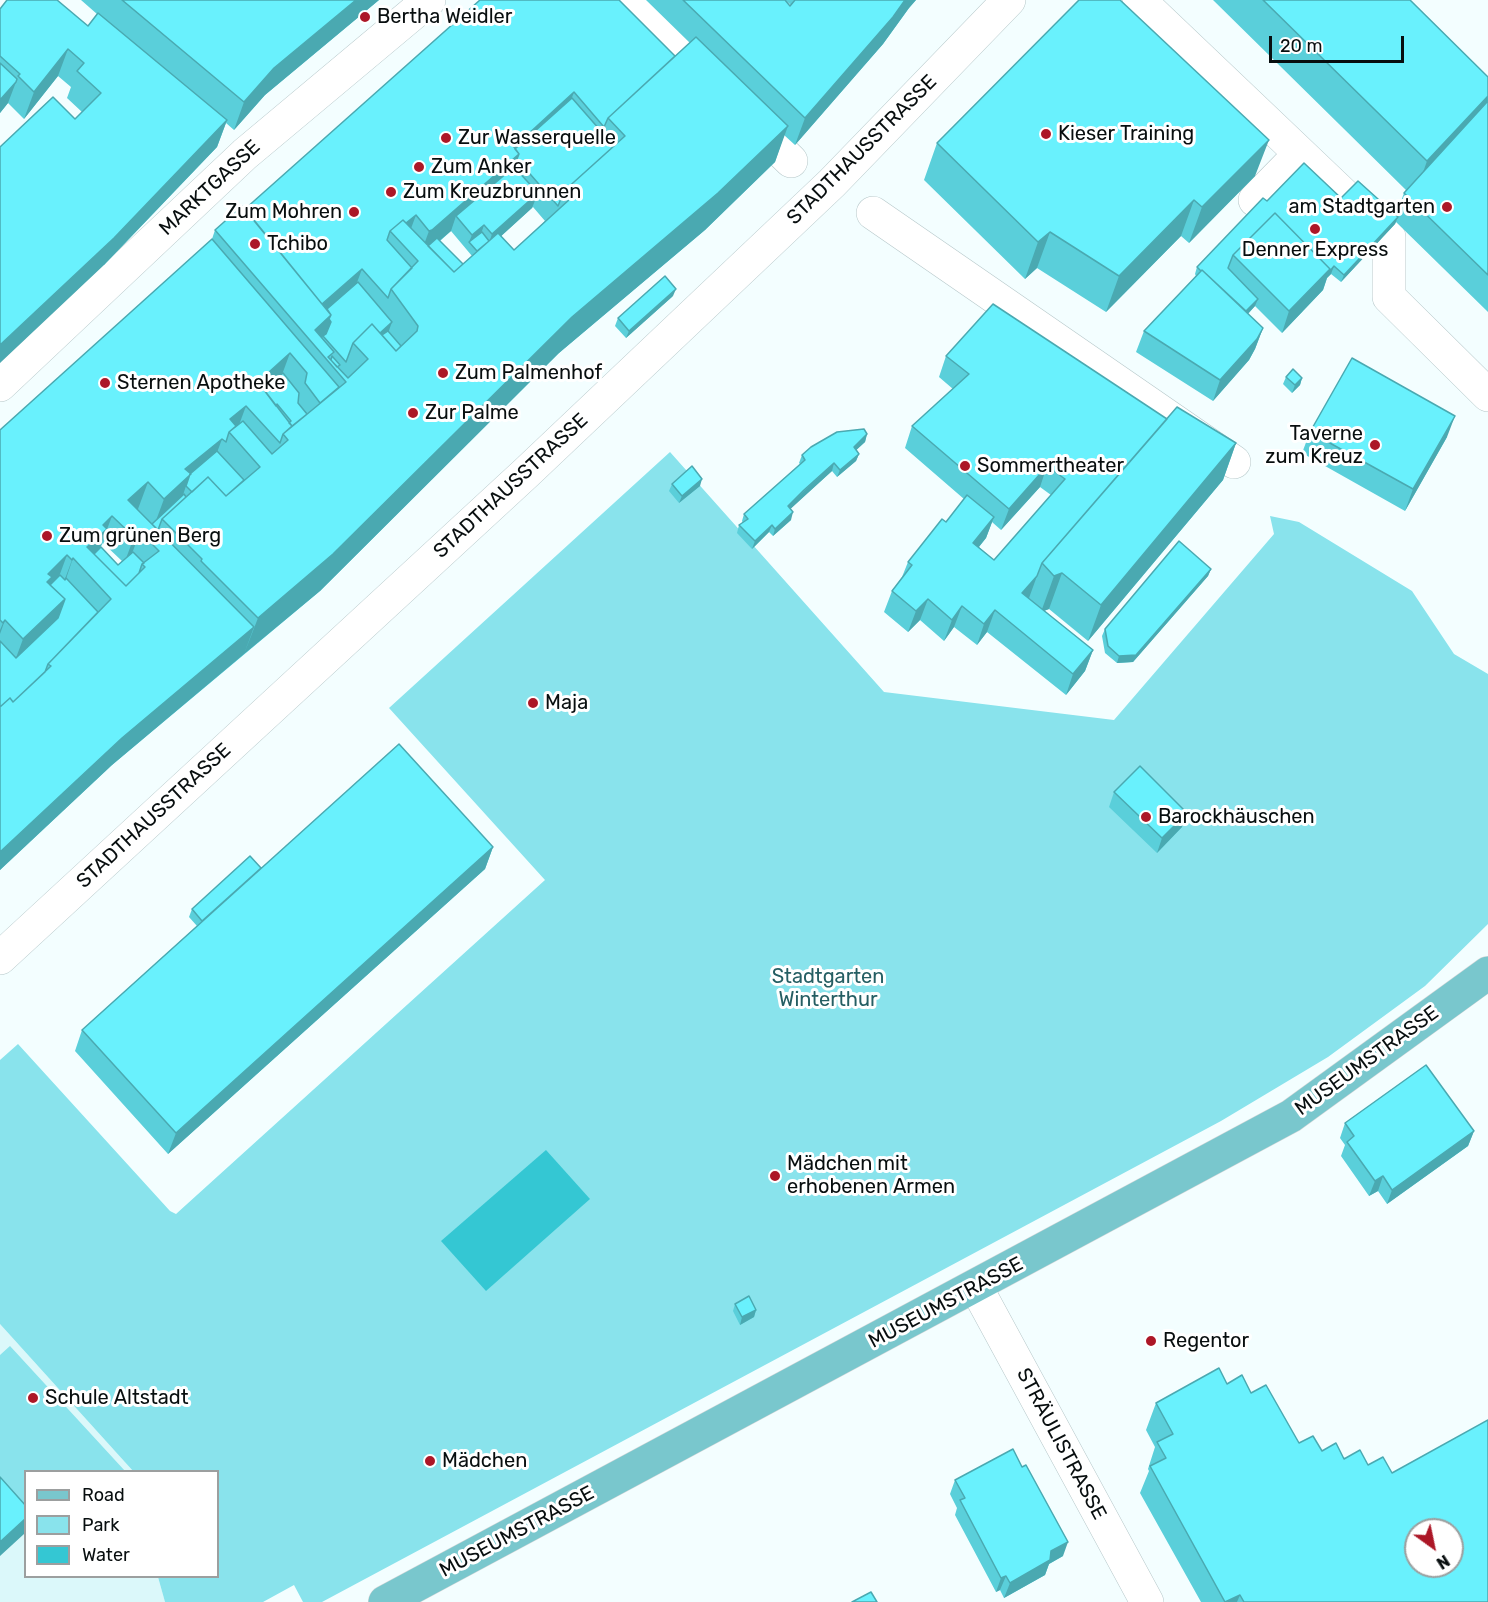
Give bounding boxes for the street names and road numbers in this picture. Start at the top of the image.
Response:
street label: STADTHAUSSTRASSE [782,70,942,230]
street label: MARKTGASSE [155,135,265,241]
street label: STADTHAUSSTRASSE [429,408,593,564]
street label: STADTHAUSSTRASSE [72,738,236,894]
street label: MUSEUMSTRASSE [1291,1001,1443,1121]
street label: MUSEUMSTRASSE [865,1252,1027,1354]
street label: STRÄULISTRASSE [1011,1364,1111,1524]
street label: MUSEUMSTRASSE [436,1481,598,1583]

